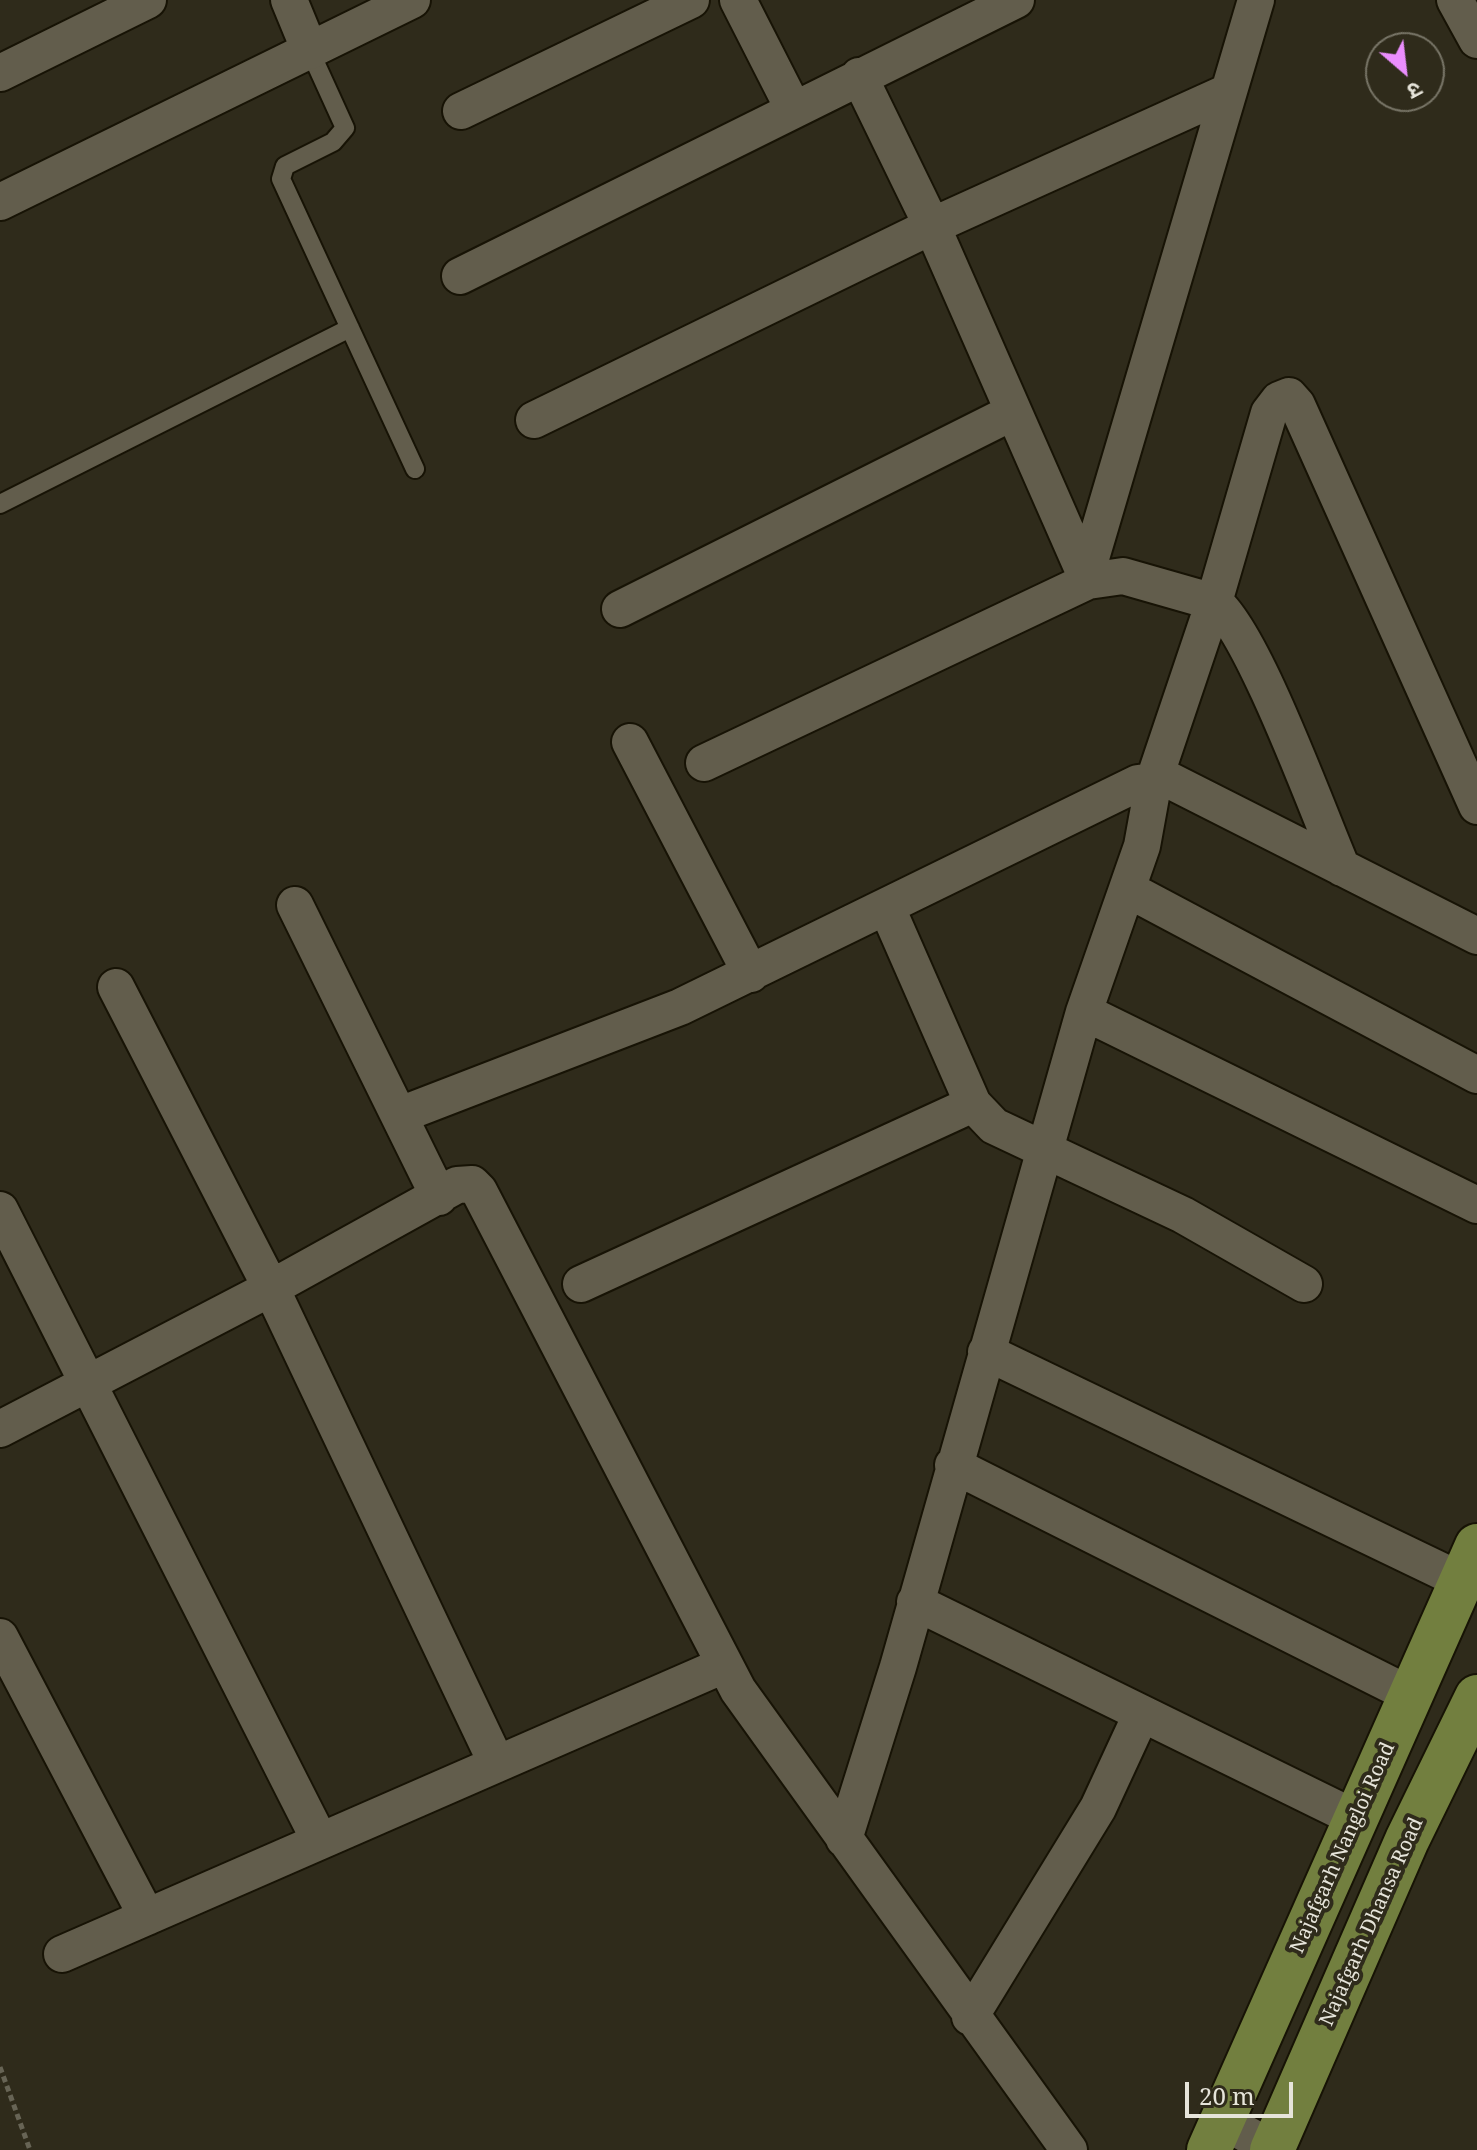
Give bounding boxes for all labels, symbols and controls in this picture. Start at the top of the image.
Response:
north arrow [1365,32,1445,112]
text: उ [1403,75,1428,108]
street label: Najafgarh Nangloi Road [1286,1739,1400,1957]
street label: Najafgarh Dhansa Road [1315,1814,1429,2030]
scale bar [1189,2066,1297,2116]
text: 20 m [1199,2079,1255,2112]

